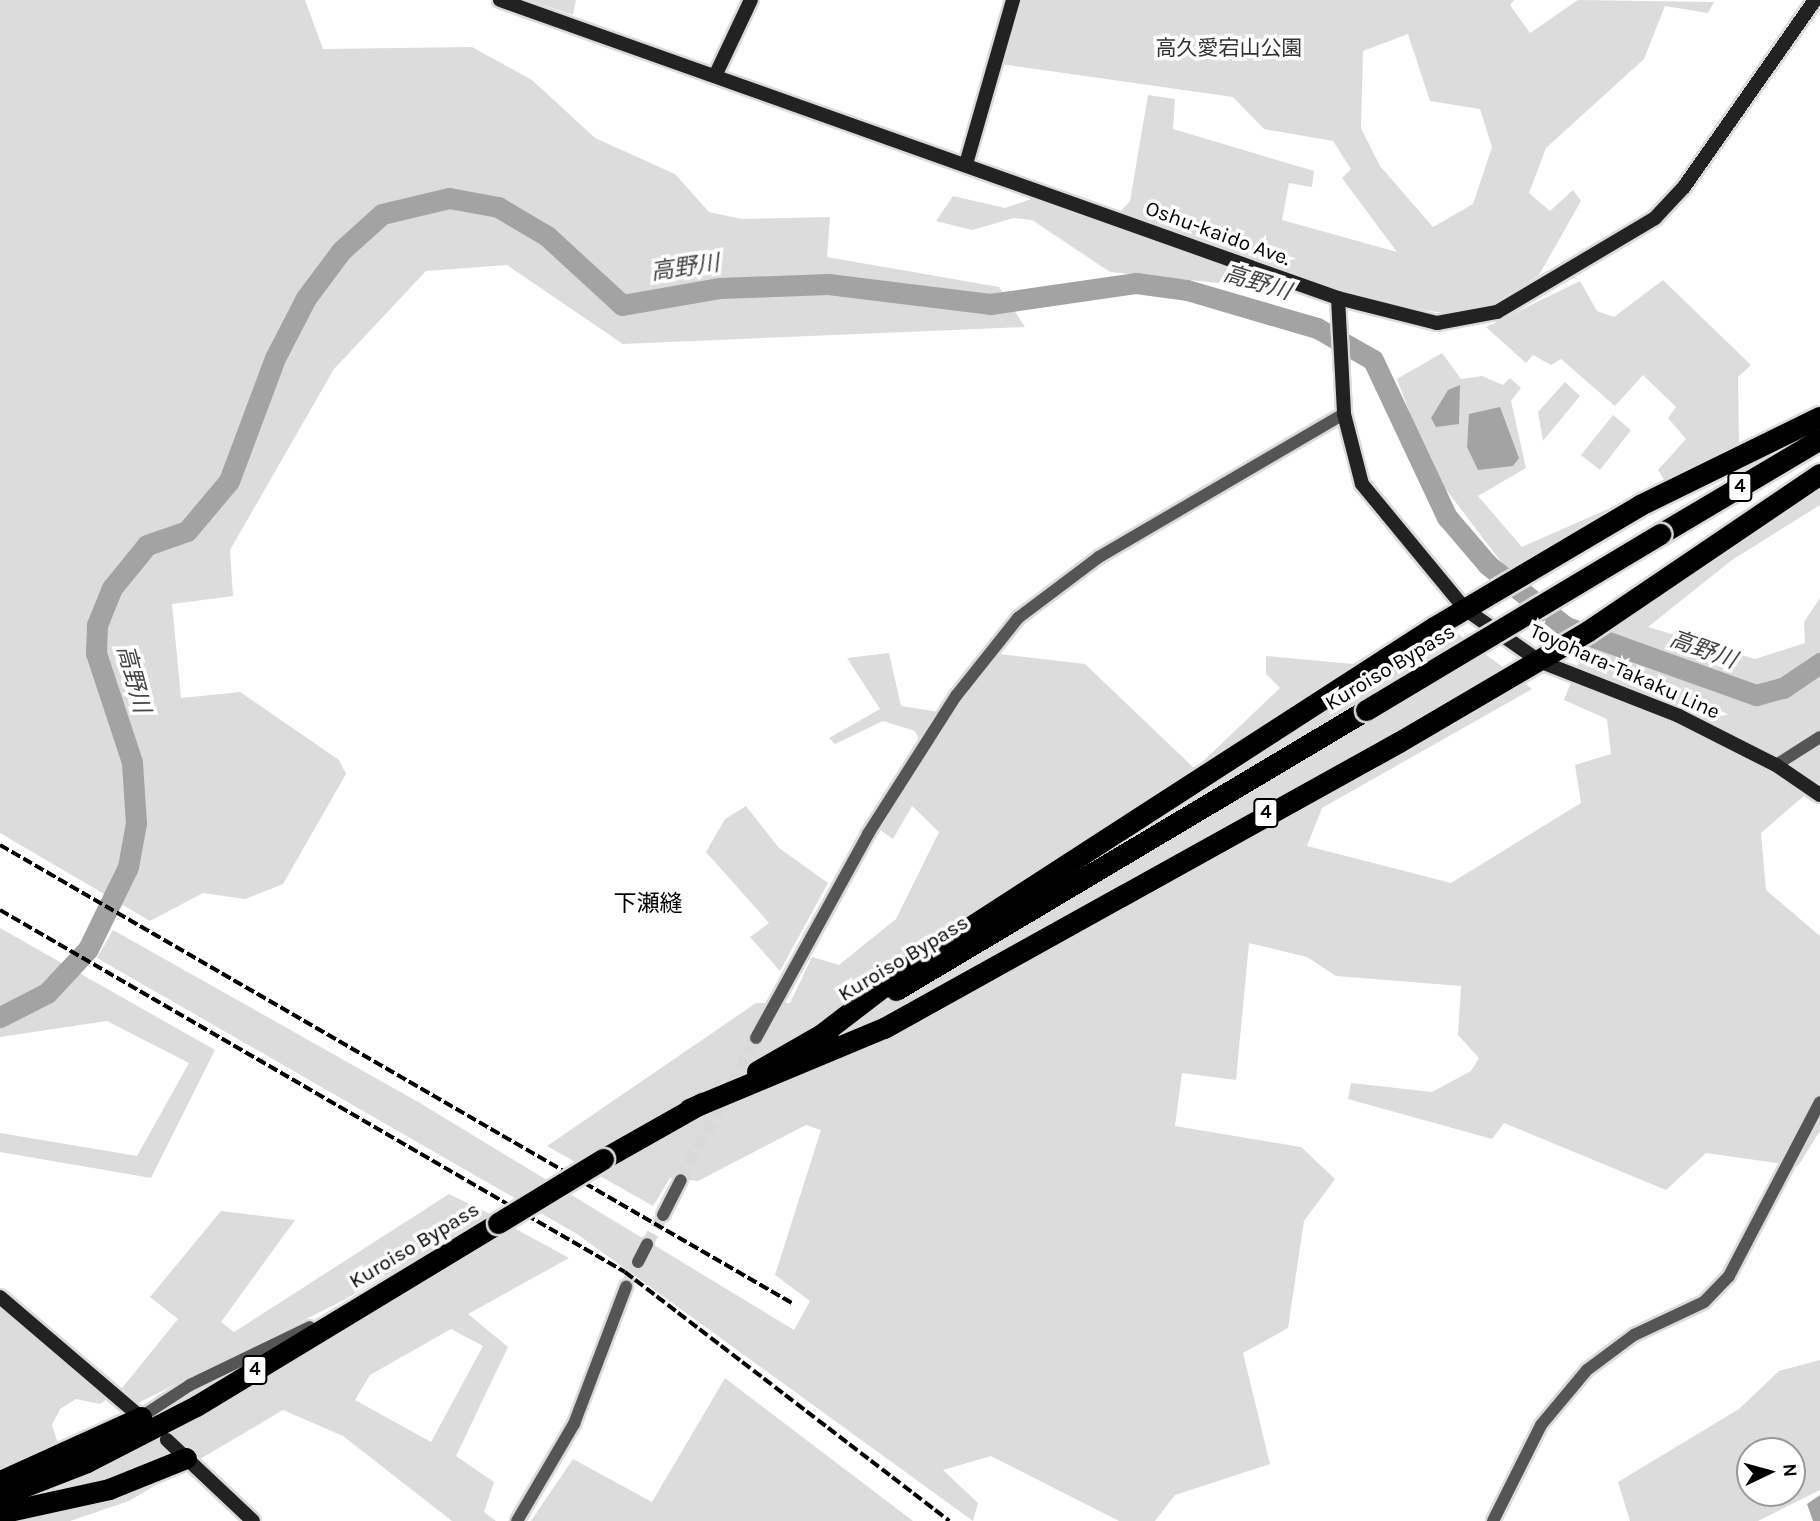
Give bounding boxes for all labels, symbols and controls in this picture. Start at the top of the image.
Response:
park label: 高久愛宕山公園 [1156,35,1302,61]
street label: Oshu-kaido Ave. [1142,195,1294,271]
water label: 高野川 [649,250,721,286]
water label: 高野川 [1220,260,1294,306]
road number: 4 [1726,472,1754,502]
street label: Kuroiso Bypass [1320,618,1460,716]
street label: Toyohara-Takaku Line [1526,618,1724,724]
water label: 高野川 [1666,625,1740,675]
water label: 高野川 [111,642,155,716]
road number: 4 [1252,798,1280,828]
district label: 下瀬縫 [614,890,682,918]
street label: Kuroiso Bypass [833,909,973,1007]
street label: Kuroiso Bypass [344,1196,484,1294]
road number: 4 [241,1354,269,1386]
north arrow [1736,1437,1806,1507]
text: N [1778,1463,1801,1478]

